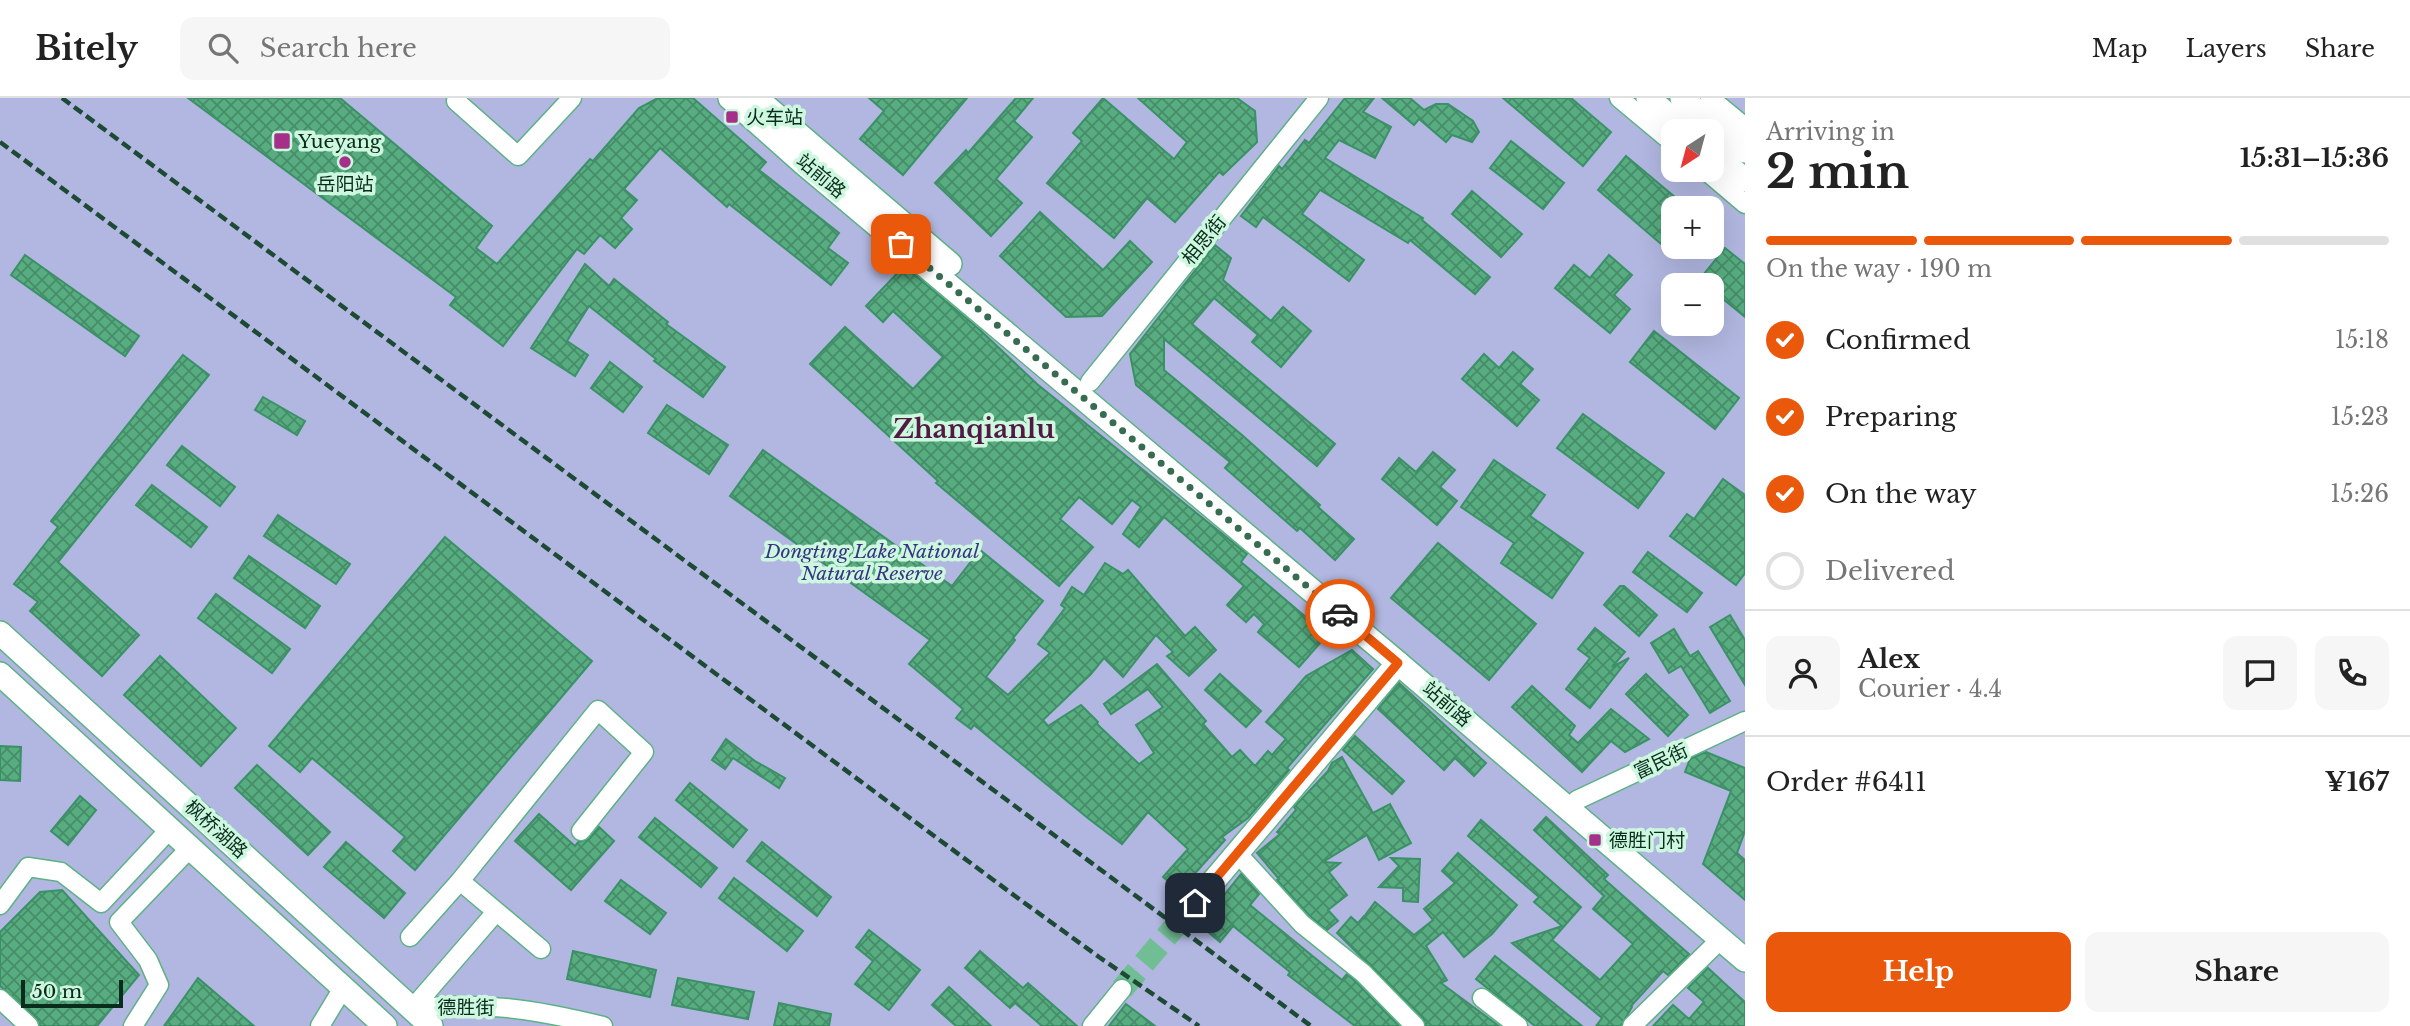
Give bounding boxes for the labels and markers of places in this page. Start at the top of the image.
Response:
place label: 火车站 [746,106,803,129]
marker: 火车站 [724,109,740,125]
place label: Yueyang [297,130,382,153]
marker: Yueyang [272,131,292,151]
marker: 岳阳站 [337,154,353,170]
place label: 岳阳站 [316,173,374,196]
pin [871,214,931,274]
place label: 德胜门村 [1609,829,1685,852]
marker: 德胜门村 [1587,832,1603,848]
pin [1165,873,1225,933]

